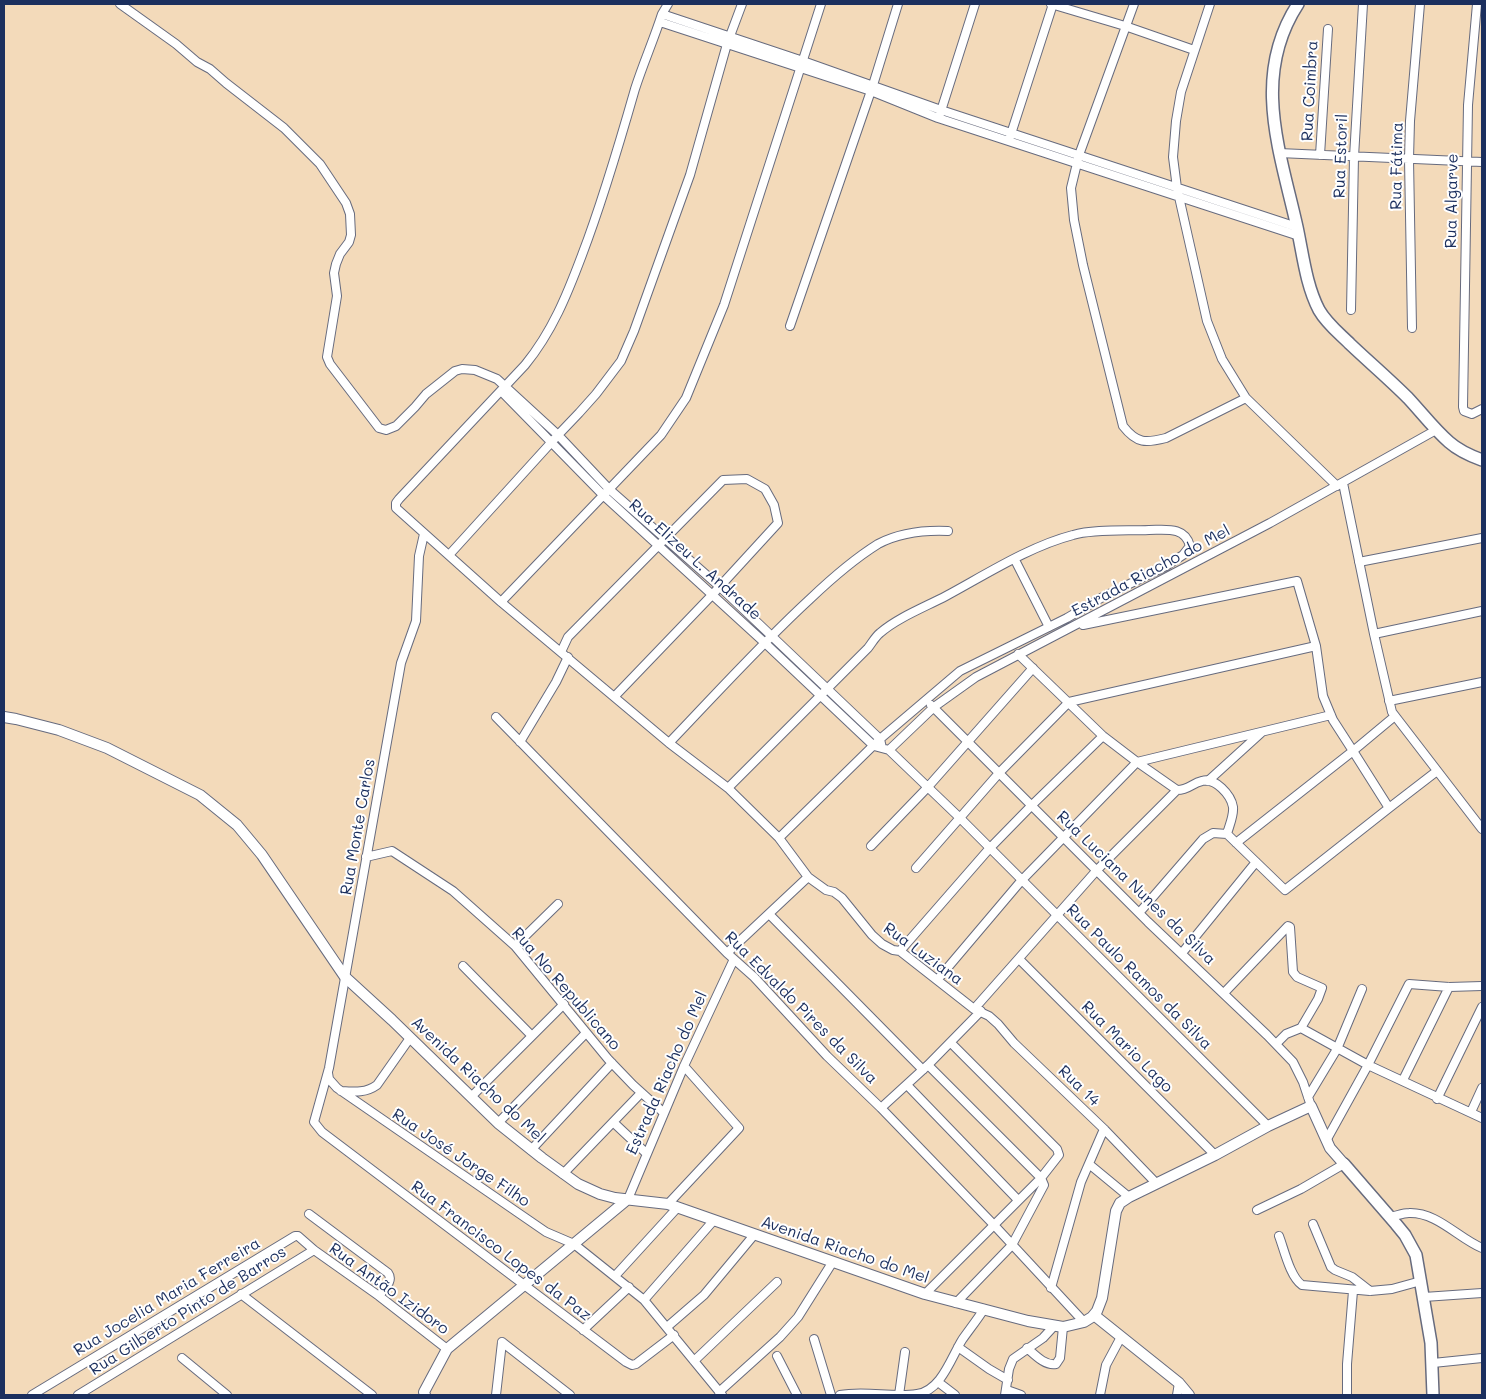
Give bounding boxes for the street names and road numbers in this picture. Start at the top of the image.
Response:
street label: Rua Coimbra [1298,40,1322,142]
street label: Rua Estoril [1330,113,1352,199]
street label: Rua Fátima [1387,122,1407,210]
street label: Rua Algarve [1442,153,1462,249]
street label: Rua Elizeu L. Andrade [625,496,765,624]
street label: Estrada Riacho do Mel [1068,521,1234,621]
street label: Rua Monte Carlos [337,757,379,897]
street label: Rua Luciana Nunes da Silva [1053,807,1219,969]
street label: Rua Paulo Ramos da Silva [1062,900,1216,1054]
street label: Rua Luziana [879,919,967,989]
street label: Rua No Republicano [508,924,624,1054]
street label: Rua Edvaldo Pires da Silva [721,928,881,1088]
street label: Estrada Riacho do Mel [622,988,712,1158]
street label: Rua Mario Lago [1077,997,1177,1097]
street label: Avenida Riacho do Mel [407,1013,549,1147]
street label: Rua 14 [1054,1062,1104,1110]
street label: Rua José Jorge Filho [388,1105,534,1211]
street label: Rua Francisco Lopes da Paz [407,1177,595,1325]
street label: Avenida Riacho do Mel [758,1212,932,1288]
street label: Rua Jocelia Maria Ferreira [70,1234,264,1360]
street label: Rua Antão Izidoro [325,1239,453,1339]
street label: Rua Gilberto Pinto de Barros [86,1242,290,1380]

